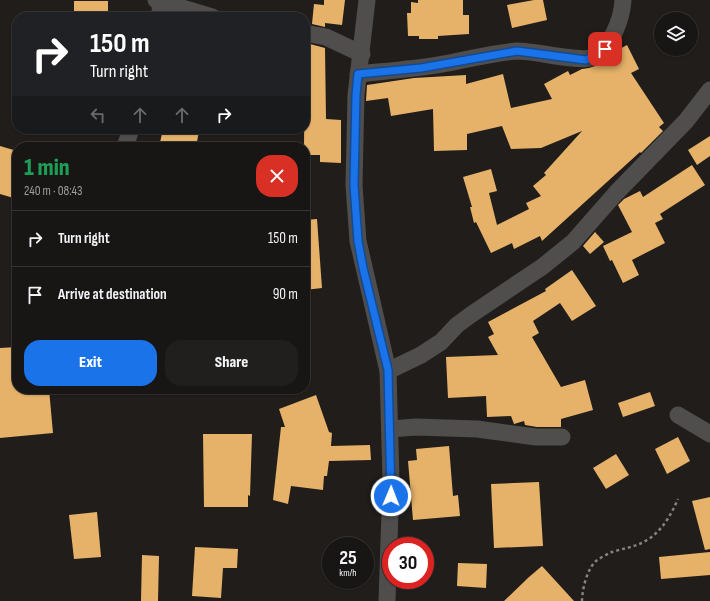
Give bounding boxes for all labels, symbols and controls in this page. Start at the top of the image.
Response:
map controls [654,12,698,56]
button: layers [654,12,698,56]
text: 150 m [90,27,150,60]
icon: right [24,28,76,80]
pin [588,32,622,66]
icon: arrive [594,38,616,60]
text: Turn right [90,61,148,82]
icon: left [87,104,109,126]
icon: ahead [129,104,151,126]
icon: ahead [171,104,193,126]
icon: right [213,104,235,126]
text: 1 min [24,153,70,182]
button: close [256,155,298,197]
text: 240 m · 08:43 [24,183,83,199]
icon: right [24,228,46,250]
text: Turn right [58,229,110,248]
text: 150 m [268,229,298,248]
icon: arrive [24,284,46,306]
text: Arrive at destination [58,285,167,304]
text: 90 m [273,285,298,304]
button: Exit [24,340,157,386]
button: Share [165,340,298,386]
position arrow [370,475,412,517]
speed limit sign: 30 [382,537,434,589]
text: 25 [339,546,357,570]
text: km/h [339,567,357,579]

